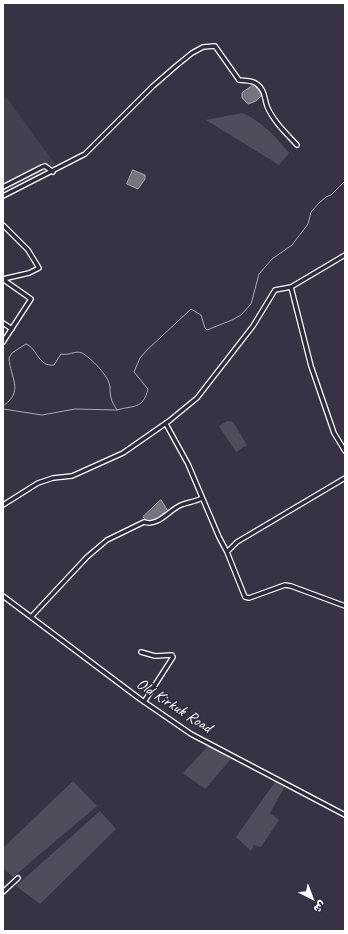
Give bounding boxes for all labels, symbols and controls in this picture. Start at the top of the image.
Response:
street label: Old Kirkuk Road [133,674,215,738]
north arrow [292,878,332,918]
text: ش [311,898,329,916]

